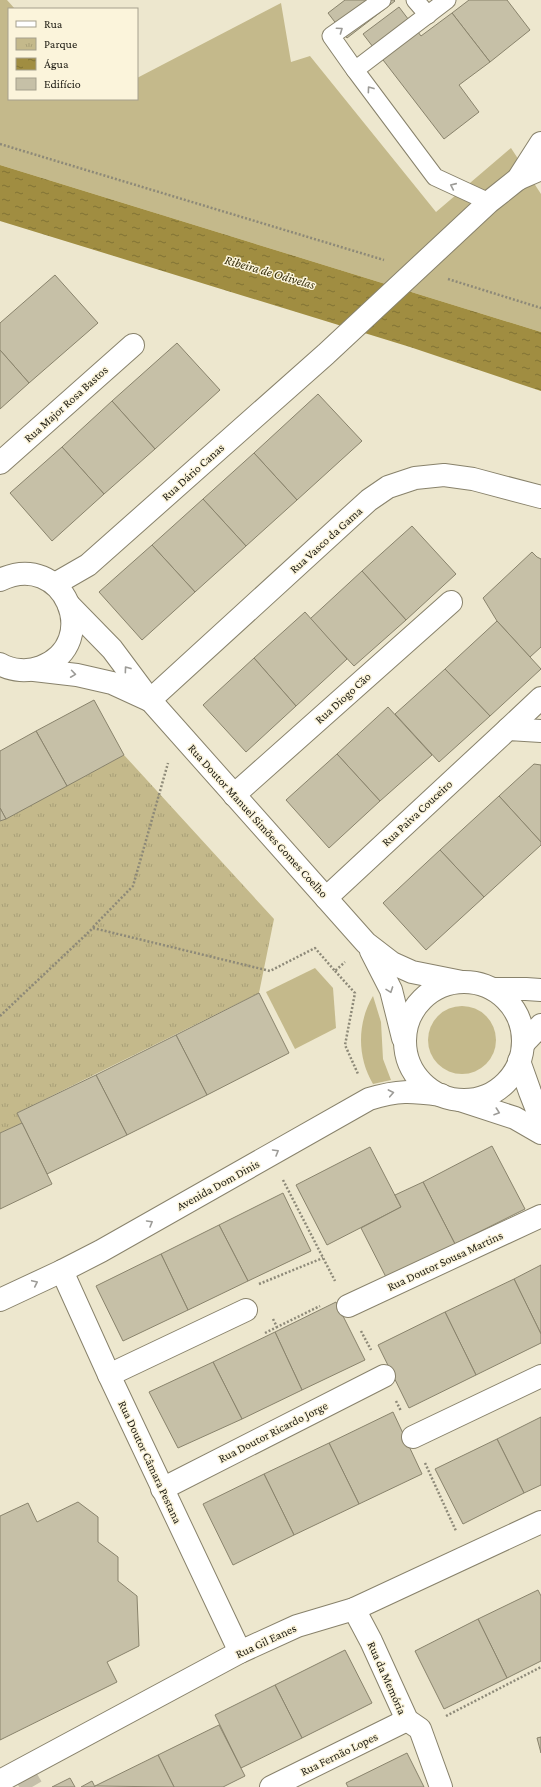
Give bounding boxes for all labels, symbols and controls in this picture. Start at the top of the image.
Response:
legend [8,8,138,100]
text: Rua [44,17,63,31]
one-way arrow [336,28,343,35]
text: Parque [44,37,77,51]
text: Água [44,57,69,71]
text: Edifício [44,77,81,91]
one-way arrow [368,87,375,94]
one-way arrow [450,183,458,191]
water label: Ribeira de Odivelas [223,252,317,292]
street label: Rua Major Rosa Bastos [21,363,111,445]
street label: Rua Dário Canas [159,440,227,504]
street label: Rua Vasco da Gama [287,503,366,576]
one-way arrow [124,666,131,673]
street label: Rua Diogo Cão [312,669,374,727]
one-way arrow [70,670,76,679]
street label: Rua Doutor Manuel Simões Gomes Coelho [185,741,331,901]
street label: Rua Paiva Couceiro [379,777,455,849]
one-way arrow [386,986,394,993]
one-way arrow [388,1089,394,1098]
one-way arrow [493,1107,500,1116]
one-way arrow [272,1149,279,1156]
street label: Avenida Dom Dinis [174,1156,262,1213]
one-way arrow [146,1220,153,1227]
street label: Rua Doutor Sousa Martins [385,1228,505,1294]
one-way arrow [31,1280,39,1288]
street label: Rua Doutor Câmara Pestana [115,1398,185,1526]
street label: Rua Doutor Ricardo Jorge [216,1398,330,1466]
street label: Rua Gil Eanes [233,1621,299,1661]
street label: Rua da Memória [365,1639,410,1717]
street label: Rua Fernão Lopes [298,1729,380,1779]

